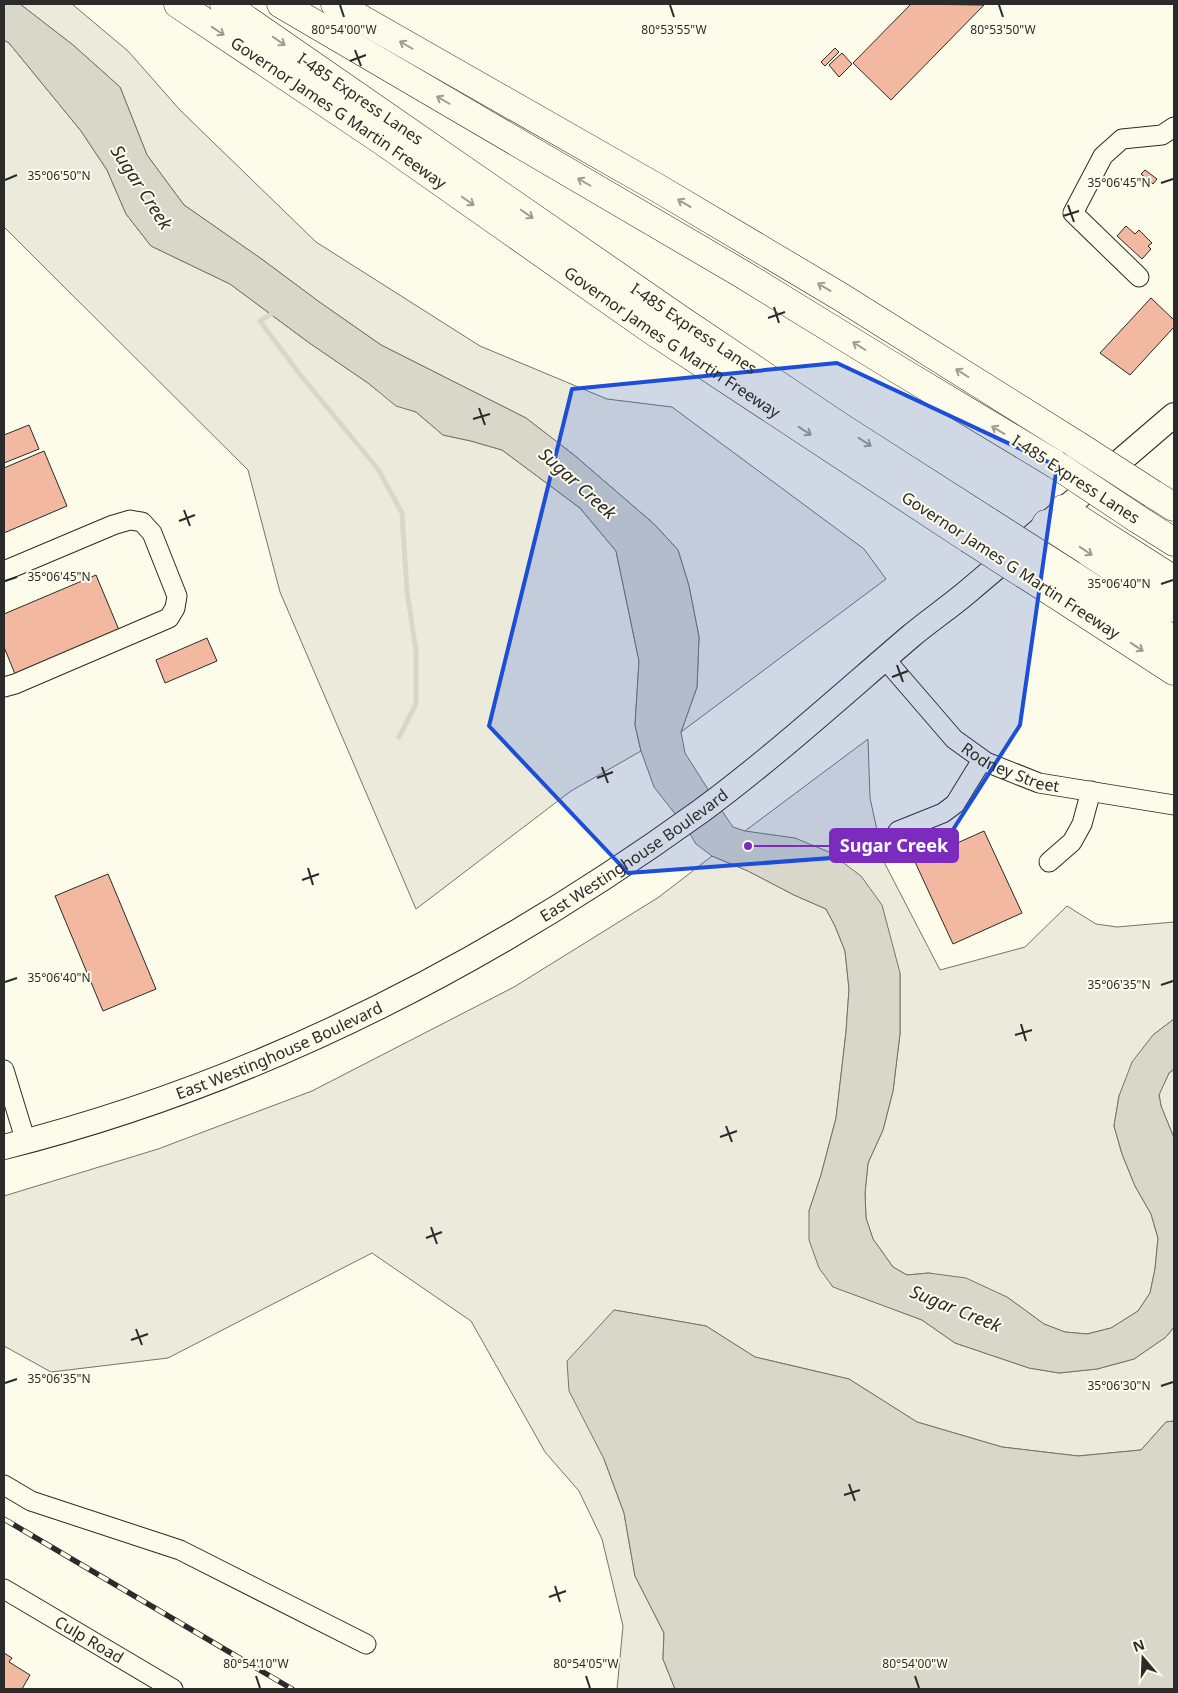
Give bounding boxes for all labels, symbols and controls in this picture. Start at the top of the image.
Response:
text: 80°54'00"W [311,21,377,38]
text: 80°53'55"W [641,21,707,38]
text: 80°53'50"W [970,21,1036,38]
one-way arrow [211,26,225,36]
street label: Governor James G Martin Freeway [227,31,452,194]
one-way arrow [272,36,286,46]
one-way arrow [400,39,414,49]
street label: I-485 Express Lanes [293,47,428,150]
one-way arrow [436,95,451,105]
water label: Sugar Creek [106,140,179,235]
text: 35°06'50"N [27,167,91,184]
text: 35°06'45"N [1087,174,1151,191]
one-way arrow [577,176,591,186]
one-way arrow [461,196,475,206]
one-way arrow [678,198,692,208]
one-way arrow [520,209,534,219]
street label: Governor James G Martin Freeway [560,261,785,423]
street label: I-485 Express Lanes [626,278,761,379]
one-way arrow [817,281,831,291]
one-way arrow [852,341,866,351]
one-way arrow [955,368,969,378]
one-way arrow [991,424,1005,434]
one-way arrow [797,426,811,436]
street label: I-485 Express Lanes [1008,429,1144,529]
one-way arrow [857,438,871,448]
water label: Sugar Creek [534,442,623,525]
street label: Governor James G Martin Freeway [898,486,1125,644]
one-way arrow [1079,547,1093,557]
text: 35°06'45"N [27,568,91,585]
text: 35°06'40"N [1087,575,1151,592]
one-way arrow [1130,642,1144,652]
street label: Rodney Street [957,737,1061,797]
street label: East Westinghouse Boulevard [536,784,732,927]
callout: Sugar Creek [830,829,958,862]
text: Sugar Creek [840,833,949,857]
text: 35°06'40"N [27,969,91,986]
text: 35°06'35"N [1087,976,1151,993]
street label: East Westinghouse Boulevard [173,996,386,1104]
water label: Sugar Creek [907,1279,1006,1338]
text: 35°06'35"N [27,1370,91,1387]
text: 35°06'30"N [1087,1377,1151,1394]
street label: Culp Road [51,1610,128,1668]
north arrow [1118,1633,1168,1683]
text: N [1130,1634,1147,1656]
text: 80°54'10"W [223,1655,289,1672]
text: 80°54'05"W [553,1655,619,1672]
text: 80°54'00"W [882,1655,948,1672]

